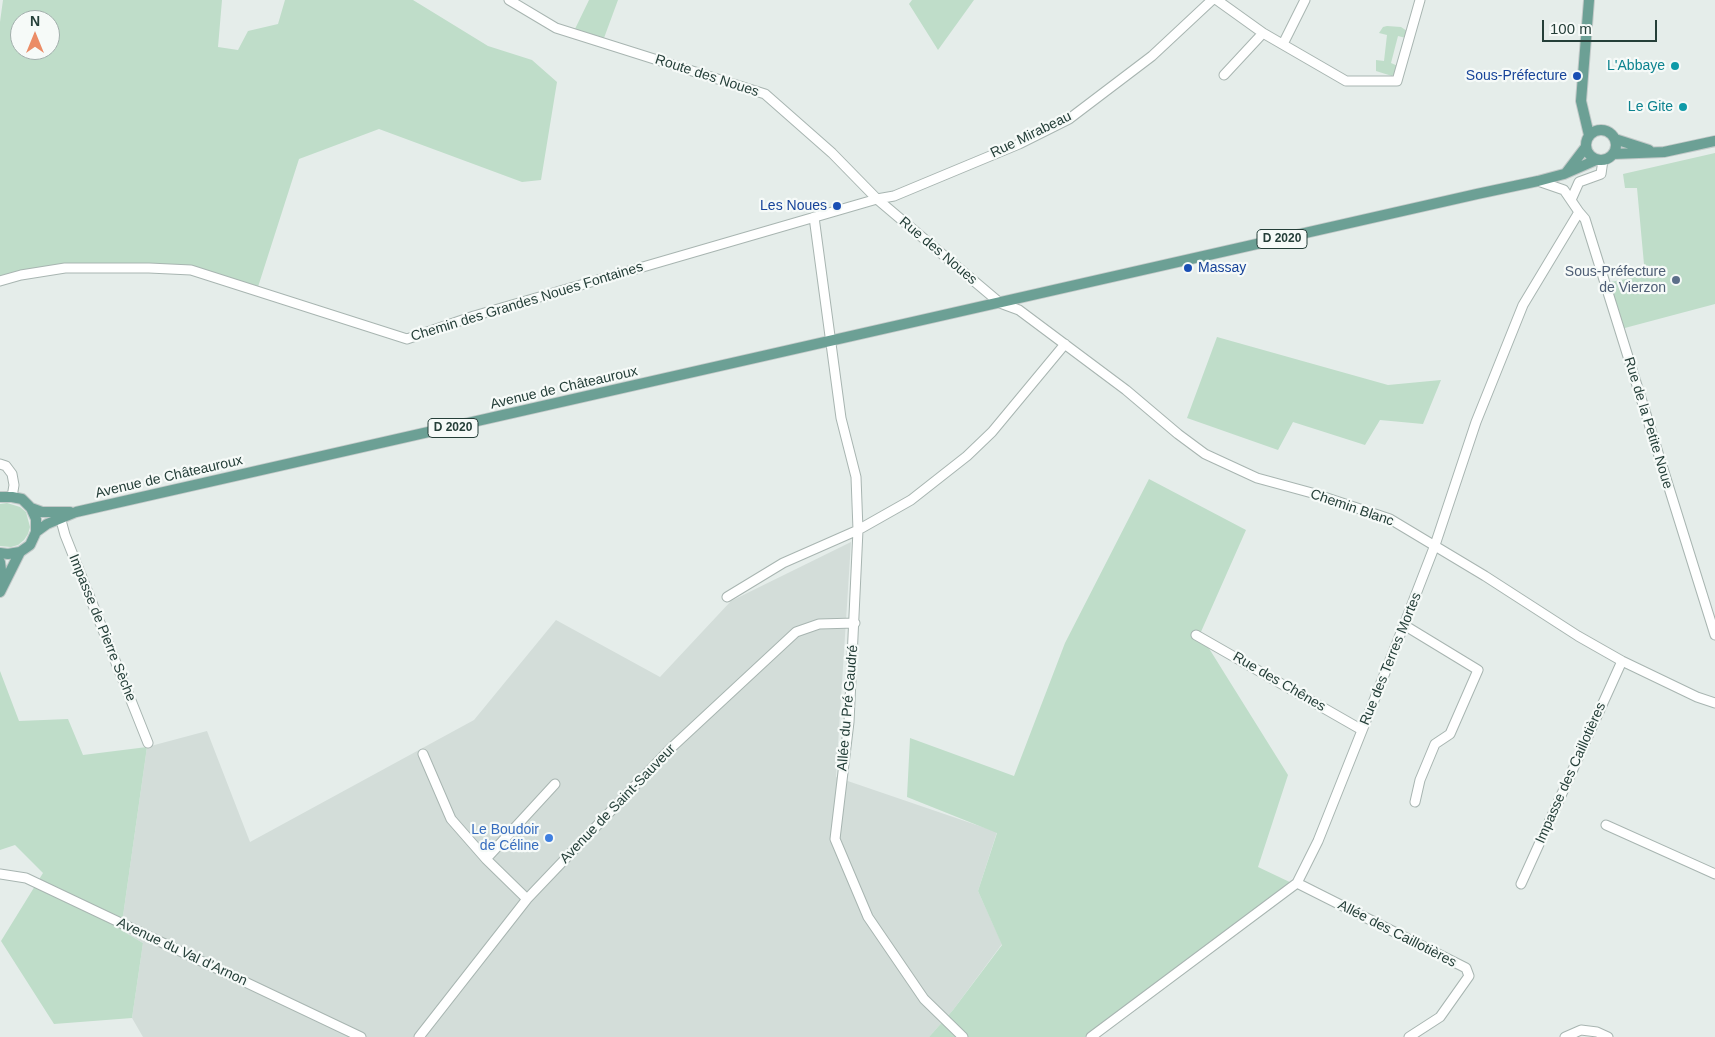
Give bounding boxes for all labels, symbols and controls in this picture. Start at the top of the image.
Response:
north arrow [10,10,60,60]
scale bar [1545,10,1660,42]
text: N [30,13,40,29]
text: 100 m [1550,20,1592,37]
street label: Route des Noues [653,51,761,101]
place label: L'Abbaye [1607,58,1665,74]
marker: L'Abbaye [1669,60,1681,72]
place label: Sous-Préfecture [1466,68,1567,84]
marker: Sous-Préfecture [1571,70,1583,82]
place label: Le Gite [1628,99,1673,115]
marker: Le Gite [1677,101,1689,113]
street label: Rue Mirabeau [988,108,1074,162]
place label: Les Noues [760,198,827,214]
marker: Les Noues [831,200,843,212]
street label: Rue des Noues [896,214,980,288]
road number: D 2020 [1257,230,1307,248]
street label: Chemin des Grandes Noues Fontaines [409,259,645,345]
place label: Massay [1198,260,1246,276]
marker: Massay [1182,262,1194,274]
place label: Sous-Préfecture de Vierzon [1565,264,1666,296]
marker: Sous-Préfecture de Vierzon [1670,274,1682,286]
street label: Rue de la Petite Noue [1620,355,1676,491]
street label: Avenue de Châteauroux [489,363,639,413]
road number: D 2020 [428,418,478,438]
street label: Avenue de Châteauroux [94,452,244,502]
street label: Chemin Blanc [1308,486,1396,530]
street label: Impasse de Pierre Sèche [65,552,139,704]
street label: Rue des Terres Mortes [1357,590,1425,728]
street label: Allée du Pré Gaudré [834,644,862,772]
street label: Rue des Chênes [1230,649,1328,715]
street label: Impasse des Caillotières [1532,700,1610,846]
street label: Avenue de Saint-Sauveur [557,741,679,867]
place label: Le Boudoir de Céline [471,822,539,854]
marker: Le Boudoir de Céline [543,832,555,844]
street label: Allée des Caillotières [1335,897,1459,971]
street label: Avenue du Val d’Arnon [114,914,250,990]

